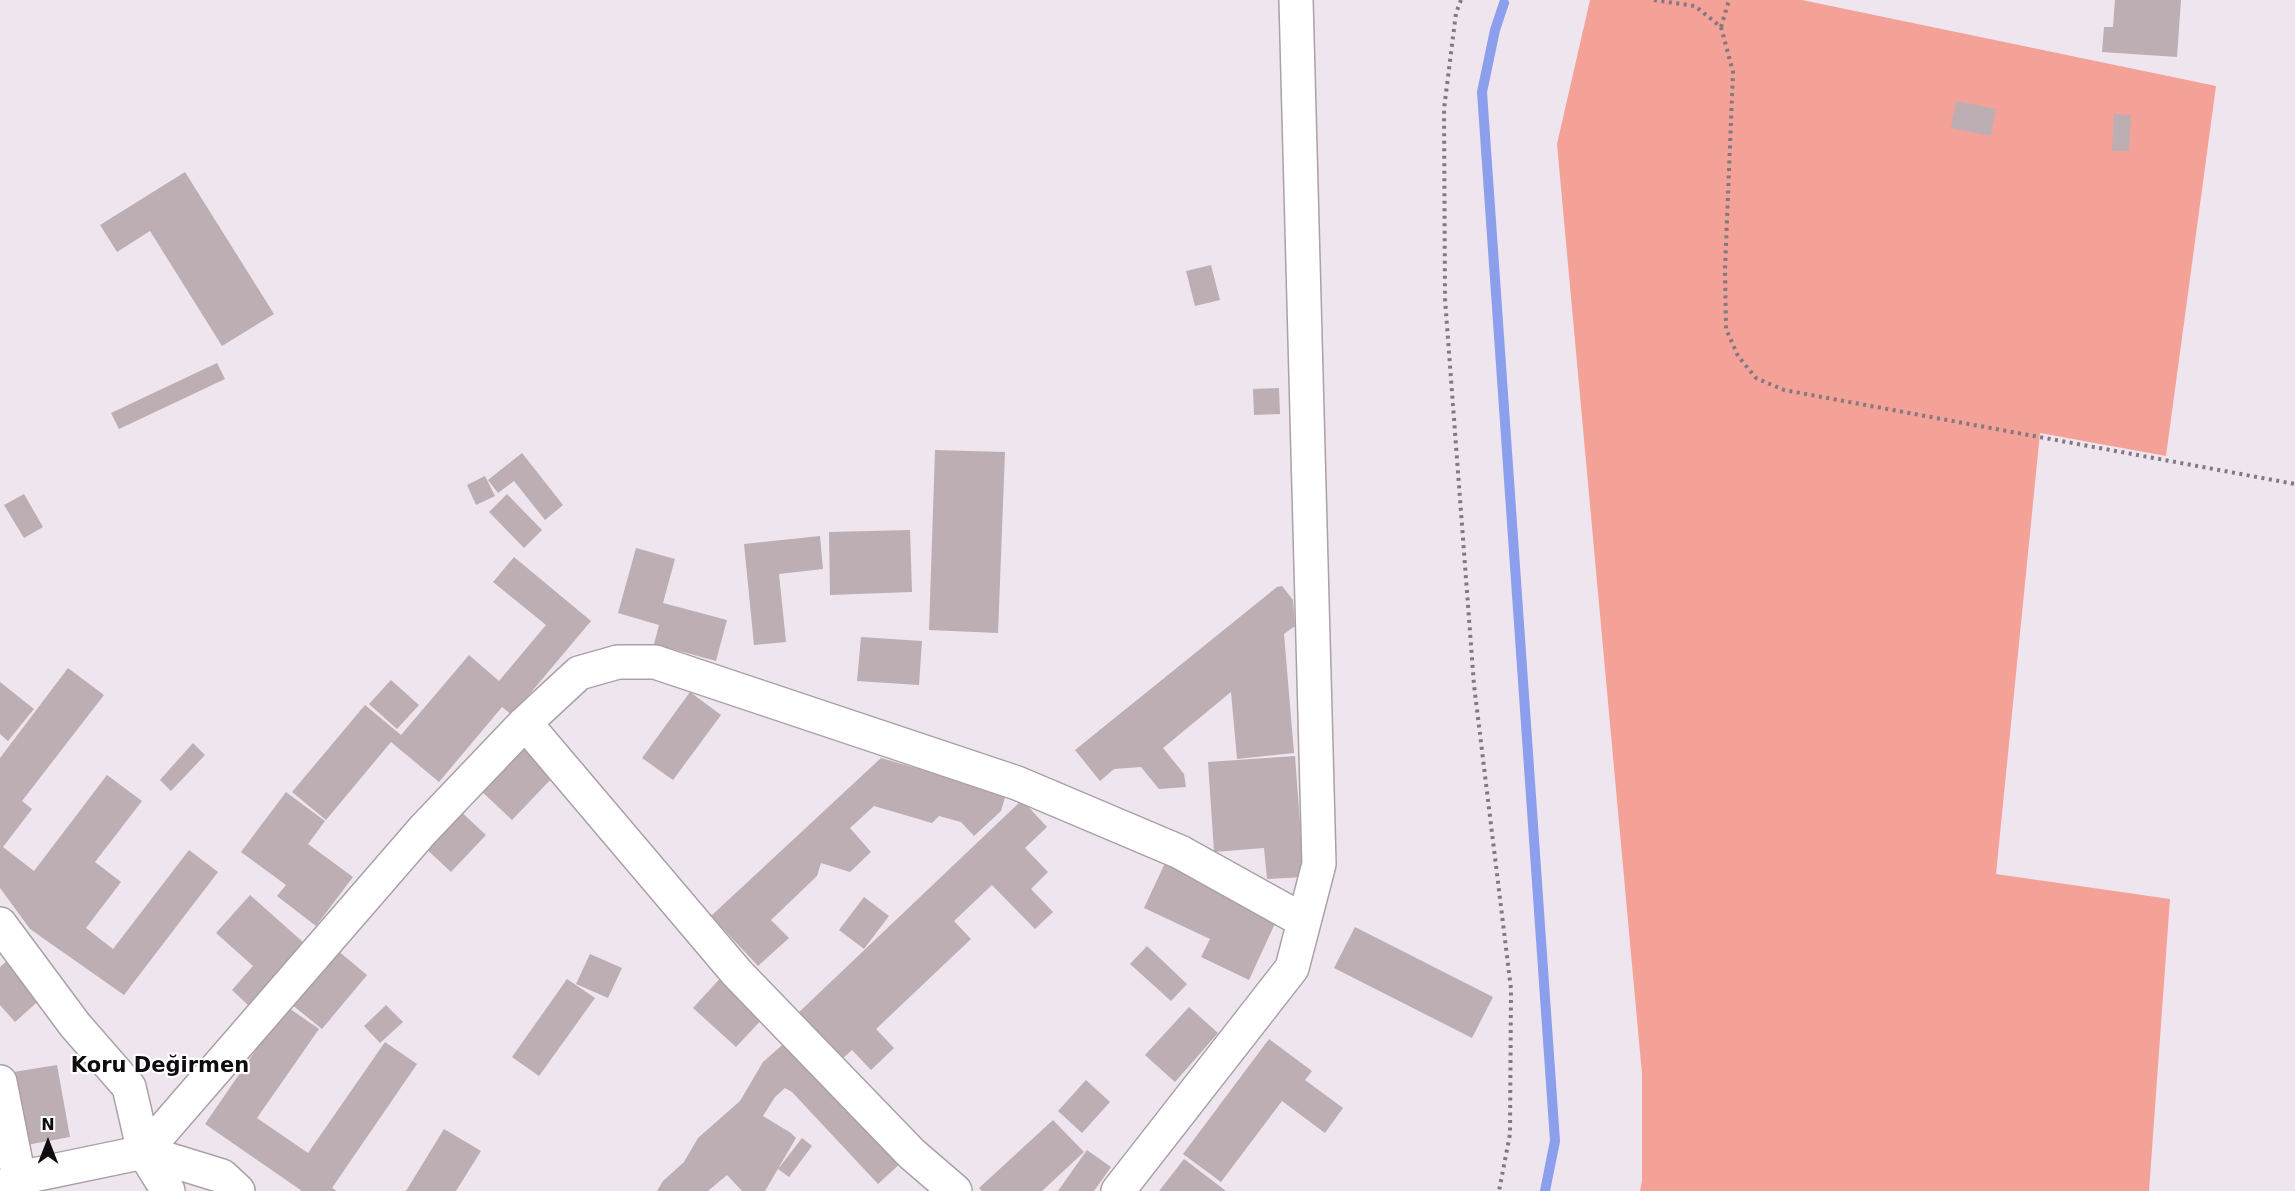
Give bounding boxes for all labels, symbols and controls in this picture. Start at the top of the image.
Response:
district label: Koru Değirmen [71,1054,249,1080]
north arrow [18,1113,78,1173]
text: N [41,1115,55,1134]

